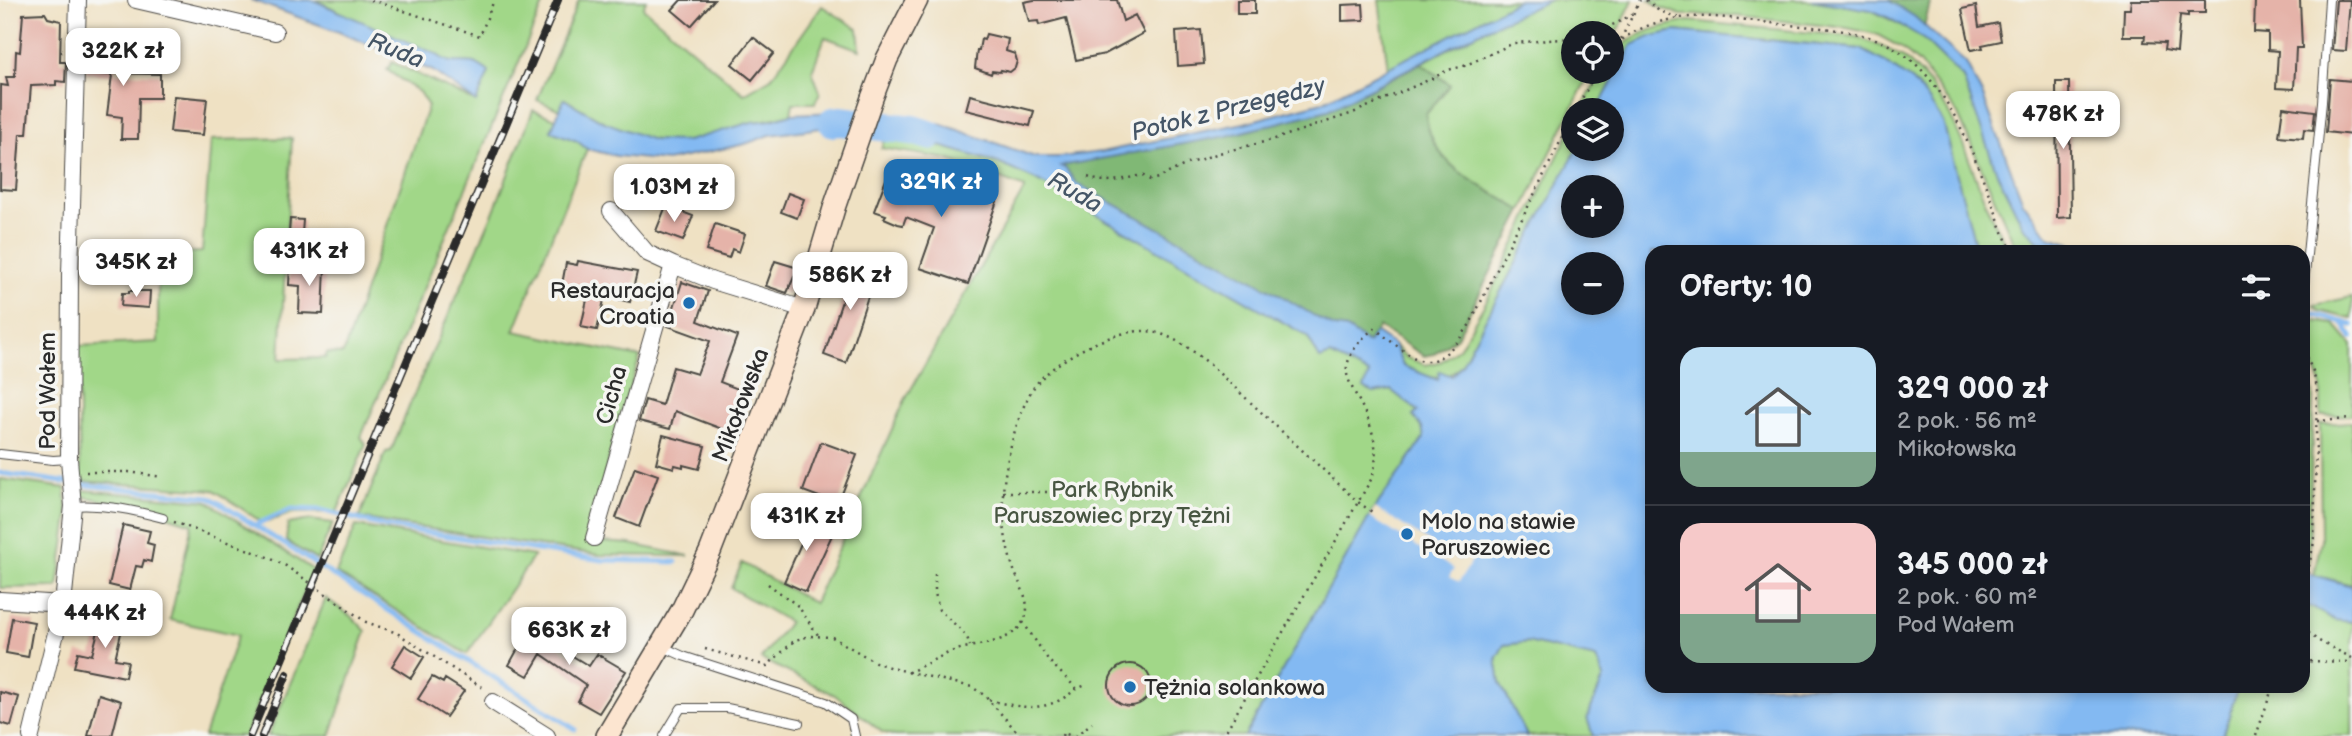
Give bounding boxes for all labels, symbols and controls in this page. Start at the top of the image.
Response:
map controls [1561,21,1624,315]
button: locate [1561,21,1624,84]
water label: Ruda [364,26,428,75]
pin: 322K zł [58,28,188,88]
text: 322K zł [82,37,164,65]
water label: Potok z Przegędzy [1128,71,1329,148]
pin: 478K zł [1998,92,2128,151]
button: layers [1561,98,1624,161]
text: 478K zł [2022,100,2104,128]
pin: 329K zł [876,160,1006,219]
pin: 1.03M zł [602,164,746,224]
water label: Ruda [1042,165,1107,219]
text: 329K zł [900,168,982,196]
text: 1.03M zł [630,173,718,201]
button: + [1561,175,1624,238]
pin: 431K zł [244,229,374,288]
text: 431K zł [270,237,348,265]
pin: 345K zł [71,240,201,299]
text: 345K zł [95,248,177,276]
pin: 586K zł [785,252,915,312]
button: − [1561,252,1624,315]
text: 586K zł [808,261,892,289]
icon: filters [2237,268,2275,306]
text: Oferty: 10 [1680,269,1812,305]
place label: Restauracja Croatia [550,277,675,331]
marker: Restauracja Croatia [681,295,697,311]
street label: Pod Wałem [34,332,62,450]
street label: Mikołowska [706,344,775,466]
street label: Cicha [590,363,634,428]
text: 329 000 zł [1897,371,2049,407]
icon: home [1736,375,1820,459]
text: 2 pok. · 56 m² [1897,407,2037,435]
text: Mikołowska [1897,435,2017,463]
park label: Park Rybnik Paruszowiec przy Tężni [993,476,1231,530]
pin: 431K zł [741,494,871,553]
text: 431K zł [767,502,845,530]
place label: Molo na stawie Paruszowiec [1421,508,1576,562]
marker: Molo na stawie Paruszowiec [1399,526,1415,542]
text: 345 000 zł [1897,547,2048,583]
icon: home [1736,551,1820,635]
text: 2 pok. · 60 m² [1897,583,2037,611]
pin: 444K zł [40,590,170,650]
text: 444K zł [64,599,146,627]
pin: 663K zł [504,608,634,667]
text: Pod Wałem [1897,611,2014,639]
text: 663K zł [527,616,611,644]
place label: Tężnia solankowa [1144,674,1325,702]
marker: Tężnia solankowa [1122,679,1138,695]

